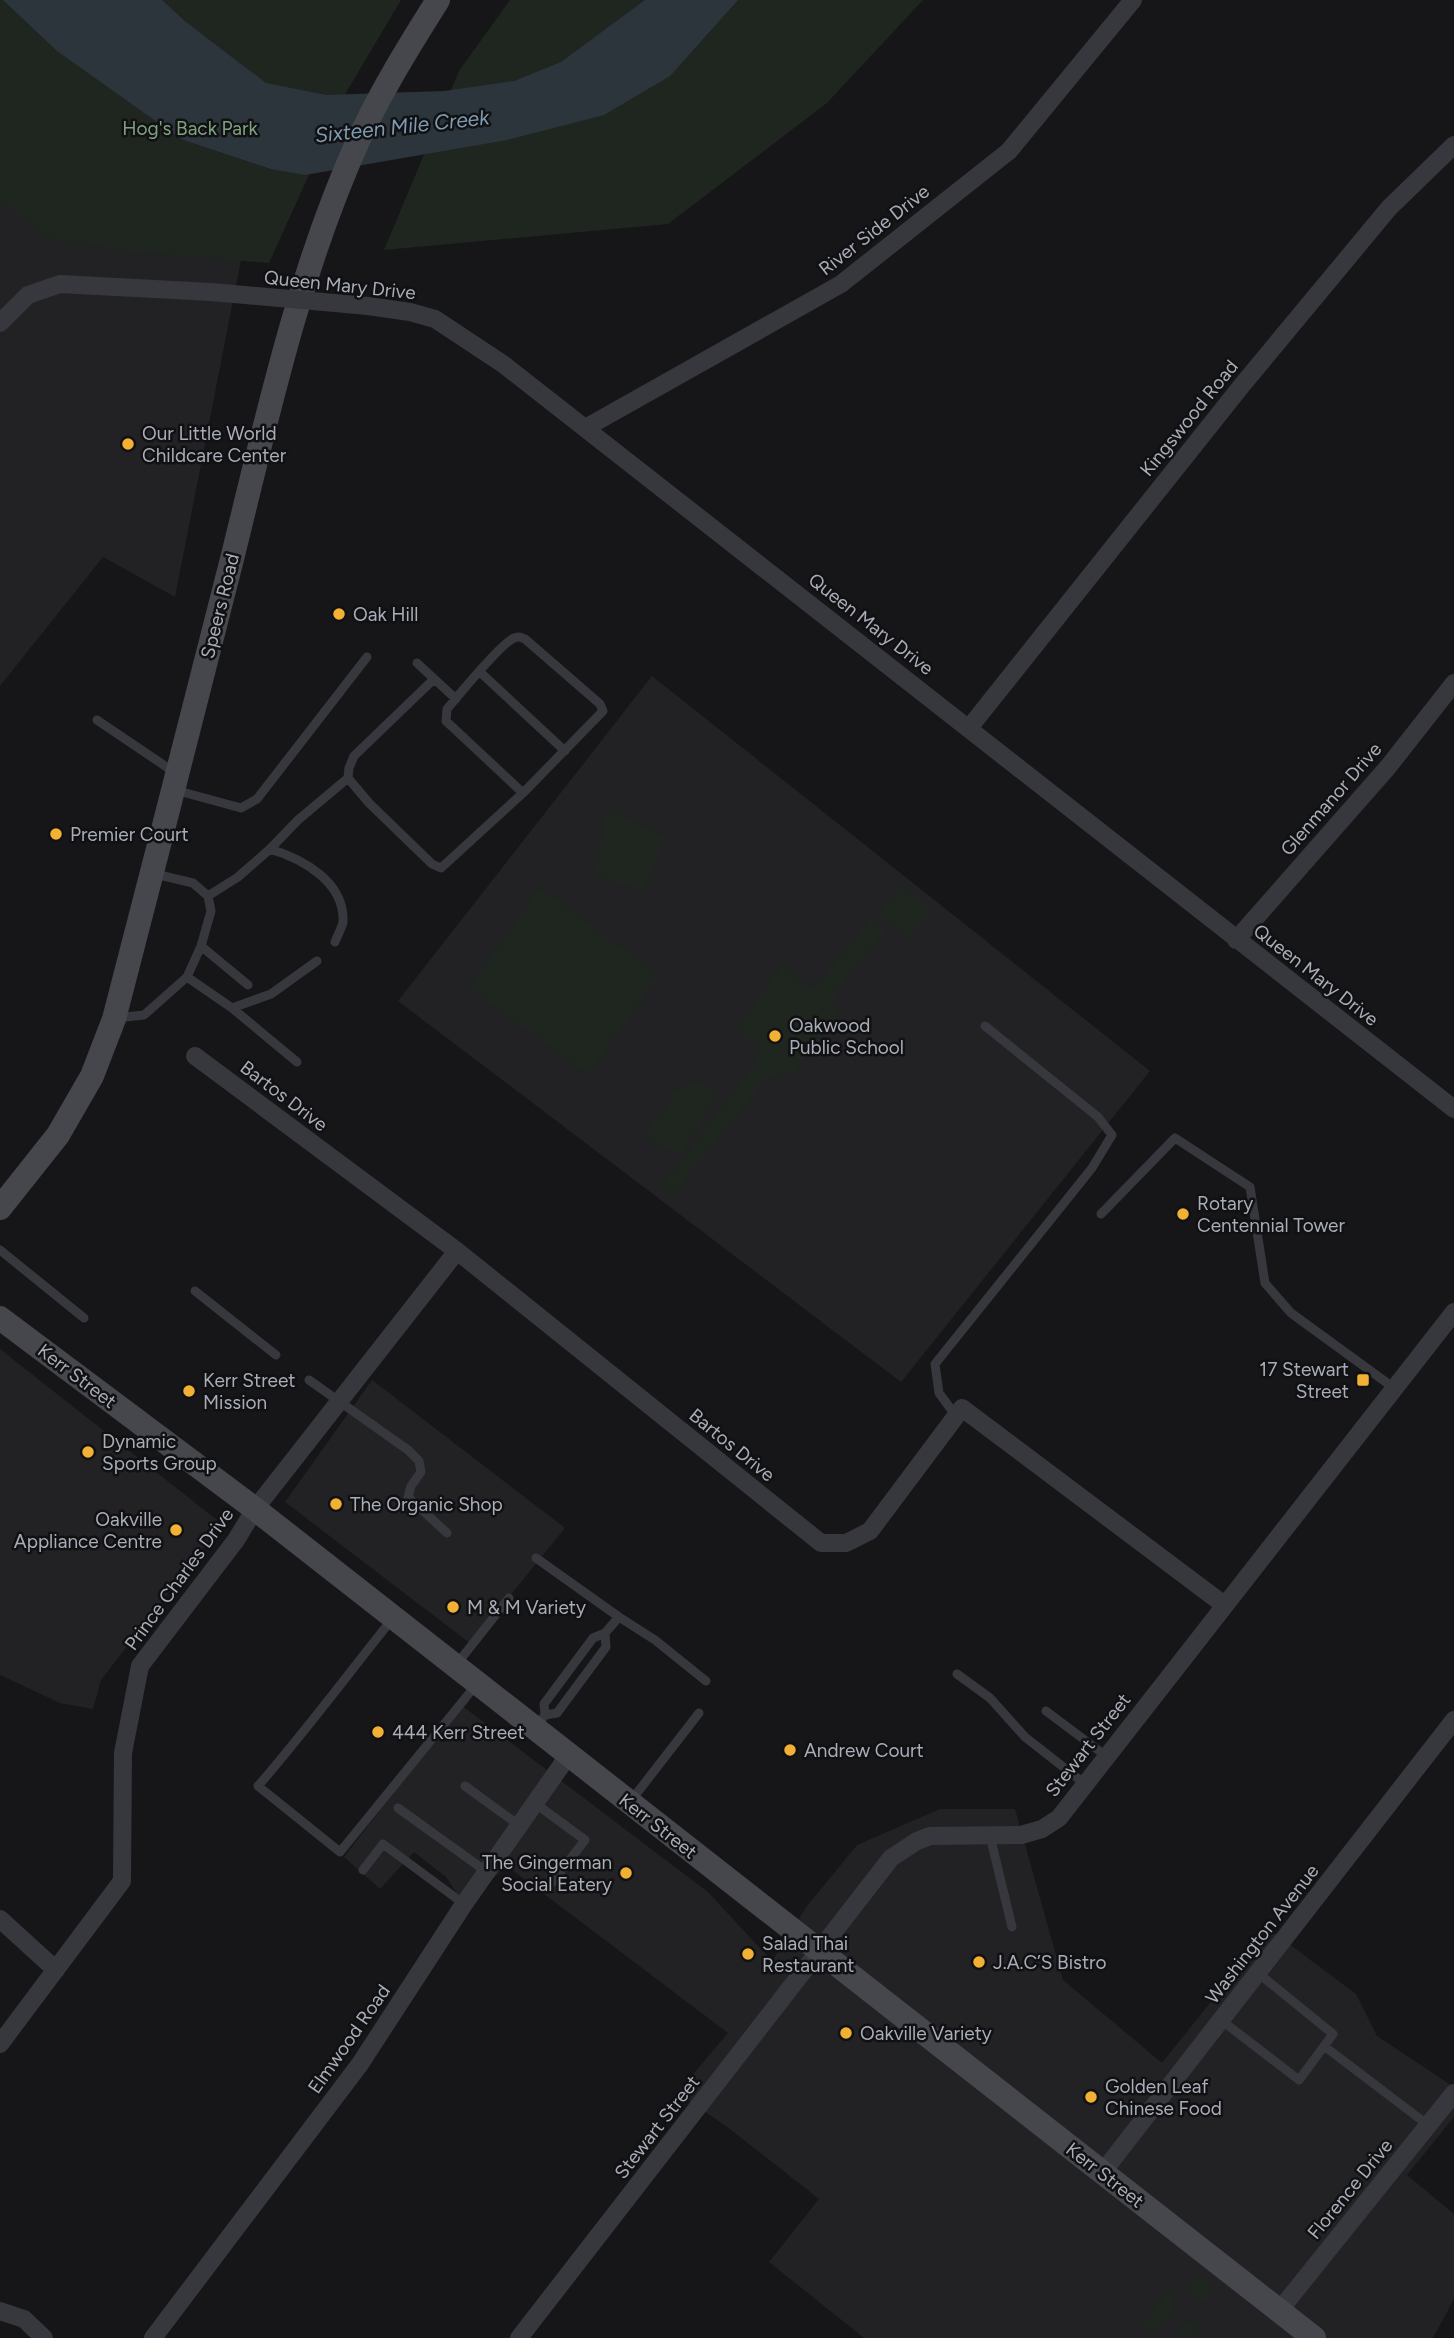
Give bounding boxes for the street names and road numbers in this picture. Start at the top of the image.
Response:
street label: River Side Drive [814,180,934,280]
street label: Queen Mary Drive [263,266,417,304]
street label: Kingswood Road [1135,355,1243,481]
street label: Speers Road [196,551,244,661]
street label: Queen Mary Drive [804,568,938,680]
street label: Glenmanor Drive [1276,738,1386,860]
street label: Queen Mary Drive [1249,919,1383,1031]
street label: Bartos Drive [236,1056,332,1136]
street label: Kerr Street [33,1339,121,1413]
street label: Bartos Drive [685,1404,779,1486]
street label: Prince Charles Drive [120,1503,238,1655]
street label: Stewart Street [1041,1689,1135,1801]
street label: Kerr Street [614,1788,702,1864]
street label: Washington Avenue [1200,1860,1324,2008]
street label: Elmwood Road [303,1980,395,2098]
street label: Stewart Street [610,2071,704,2183]
street label: Florence Drive [1303,2134,1397,2244]
street label: Kerr Street [1061,2137,1149,2213]

